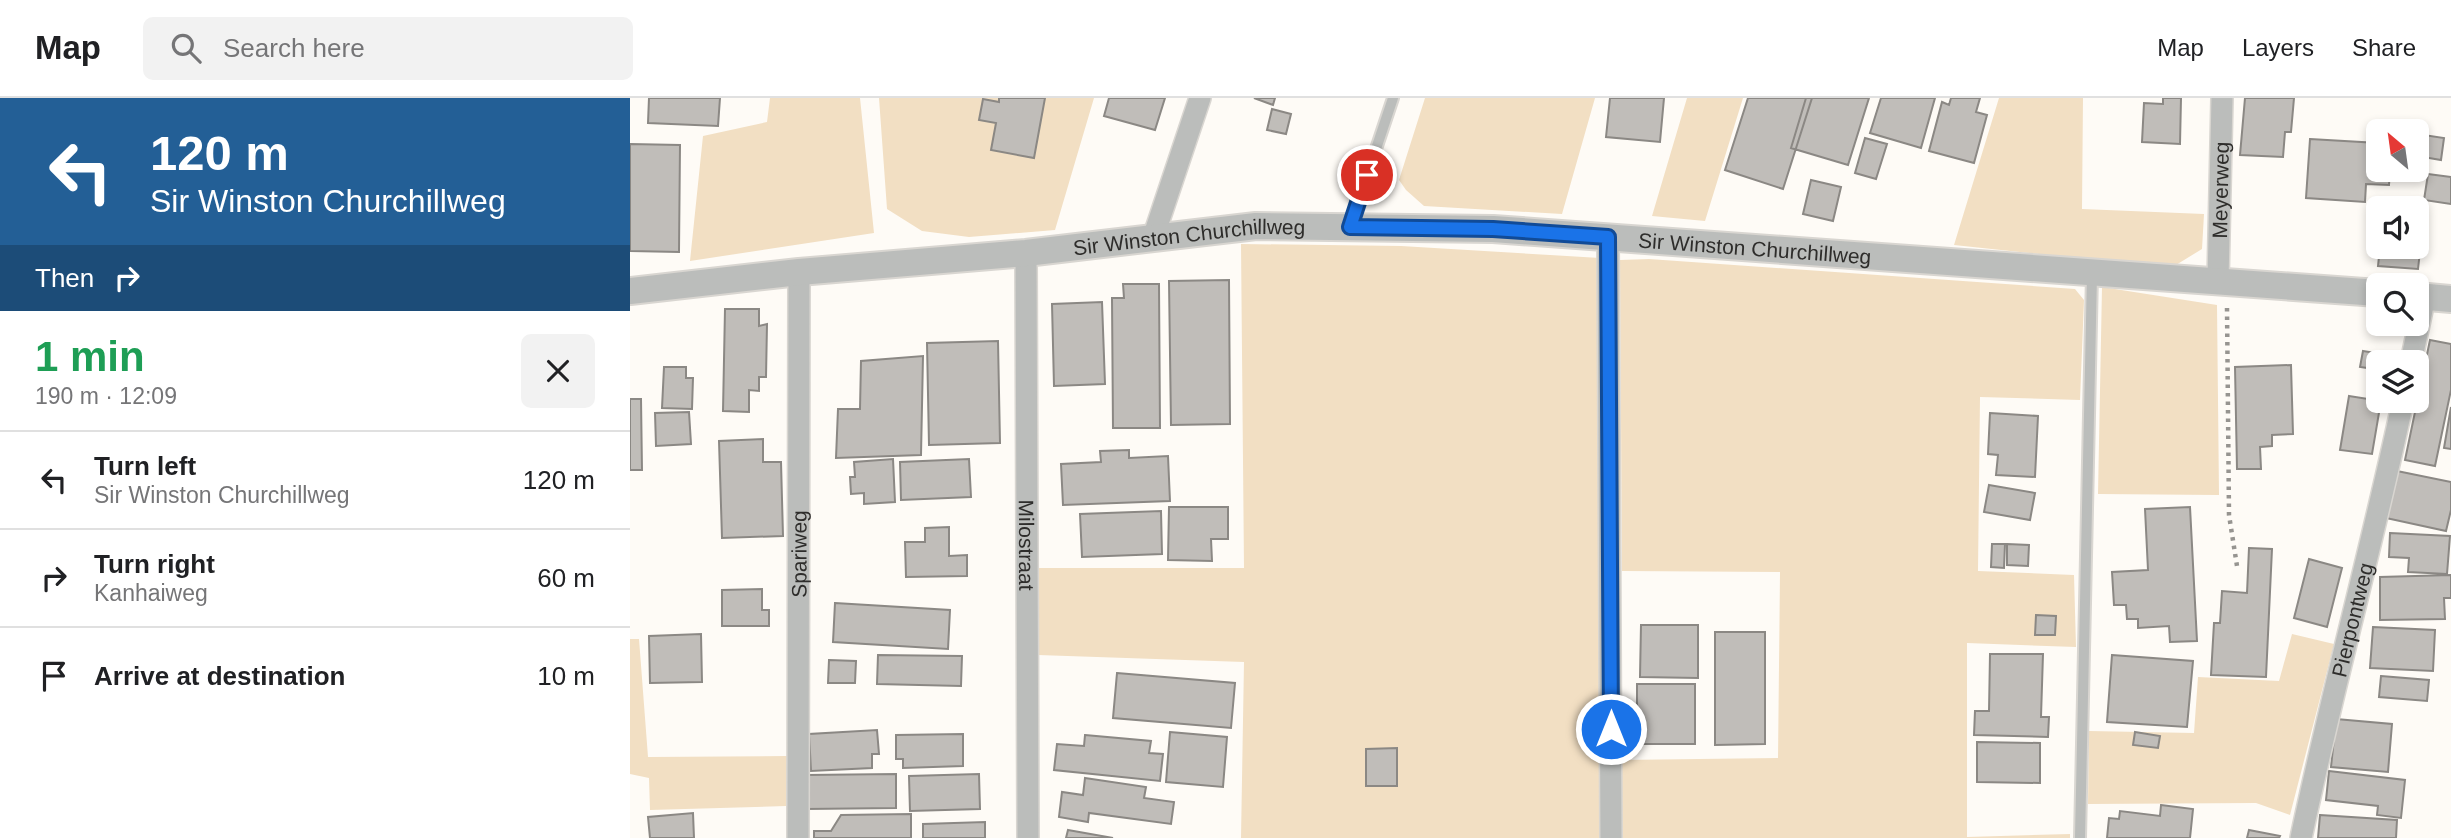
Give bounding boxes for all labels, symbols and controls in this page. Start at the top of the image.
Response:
search box [143,17,633,80]
text: Map [35,29,101,66]
icon: search [167,29,205,67]
text: Search here [223,33,365,63]
text: Map [2157,34,2204,61]
text: Layers [2242,34,2314,61]
text: Share [2352,34,2416,61]
north arrow [2366,119,2429,182]
map controls [2366,119,2429,413]
icon: left [35,126,126,217]
text: 120 m [150,126,289,180]
street label: Meyerweg [2207,141,2233,239]
pin [1337,145,1397,205]
icon: arrive [1348,156,1386,194]
text: Sir Winston Churchillweg [150,183,506,219]
button: sound [2366,196,2429,259]
street label: Sir Winston Churchillweg [1072,214,1305,259]
street label: Sir Winston Churchillweg [1638,228,1872,268]
icon: right [108,259,146,297]
text: Then [35,263,94,293]
button: search [2366,273,2429,336]
text: 1 min [35,333,145,380]
button: close [521,334,595,408]
button: layers [2366,350,2429,413]
text: 190 m · 12:09 [35,383,177,409]
text: Turn left [94,451,196,481]
icon: left [35,461,73,499]
text: 120 m [523,465,595,495]
text: Sir Winston Churchillweg [94,482,350,508]
street label: Milostraat [1015,499,1039,591]
street label: Spariweg [787,510,810,598]
text: Turn right [94,549,215,579]
icon: right [35,559,73,597]
street label: Pierpontweg [2327,560,2377,679]
text: 60 m [537,563,595,593]
text: Kanhaiweg [94,580,208,606]
icon: arrive [35,657,73,695]
text: Arrive at destination [94,661,345,691]
text: 10 m [537,661,595,691]
position arrow [1574,692,1648,766]

